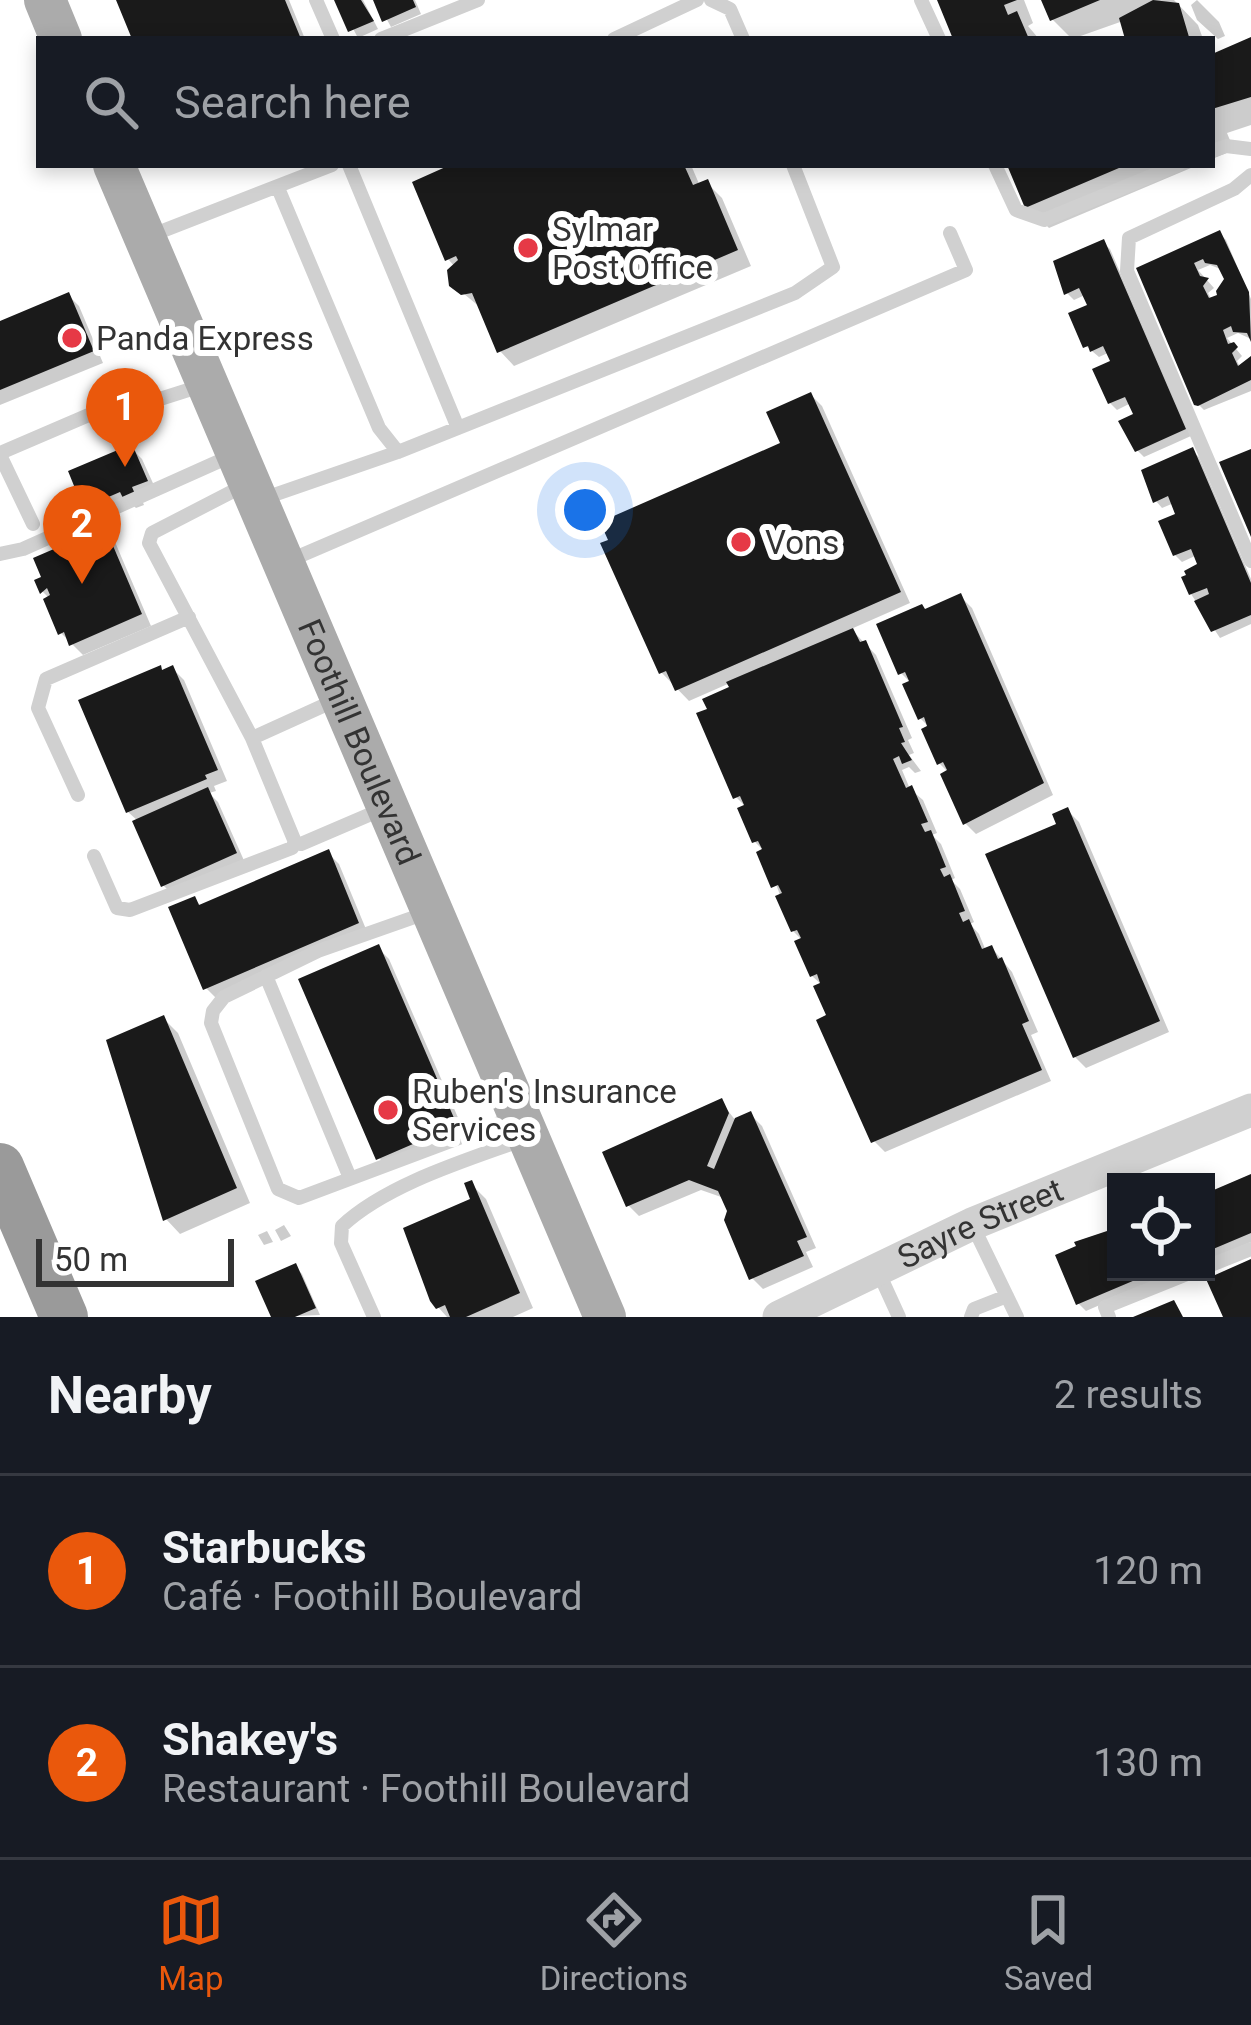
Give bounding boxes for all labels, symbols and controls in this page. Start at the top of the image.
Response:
search box [36,36,1215,168]
icon: search [78,69,144,135]
text: Search here [174,76,411,129]
place label: Sylmar Post Office [552,210,713,287]
marker: Sylmar Post Office [515,235,541,261]
place label: Panda Express [96,319,314,358]
marker: Panda Express [59,325,85,351]
pin: 1 [86,368,164,467]
your location [555,480,615,540]
pin: 2 [43,485,121,584]
place label: Vons [765,523,839,562]
marker: Vons [728,529,754,555]
street label: Foothill Boulevard [290,613,429,871]
place label: Ruben's Insurance Services [412,1072,677,1149]
marker: Ruben's Insurance Services [375,1097,401,1123]
street label: Sayre Street [891,1170,1068,1277]
map controls [1107,1173,1215,1281]
button: locate [1107,1173,1215,1281]
scale bar [36,1233,234,1286]
text: 50 m [54,1240,128,1279]
text: Nearby [48,1366,212,1425]
text: 2 results [1054,1372,1203,1418]
text: Starbucks [162,1521,367,1574]
text: 1 [76,1548,98,1594]
text: 120 m [1093,1548,1203,1594]
text: Café · Foothill Boulevard [162,1574,583,1620]
text: Shakey's [162,1713,338,1766]
text: 2 [76,1740,98,1786]
text: 130 m [1093,1740,1203,1786]
text: Restaurant · Foothill Boulevard [162,1766,690,1812]
tab: Map [158,1887,224,1998]
tab: Directions [540,1887,688,1998]
tab: Saved [1004,1887,1093,1998]

